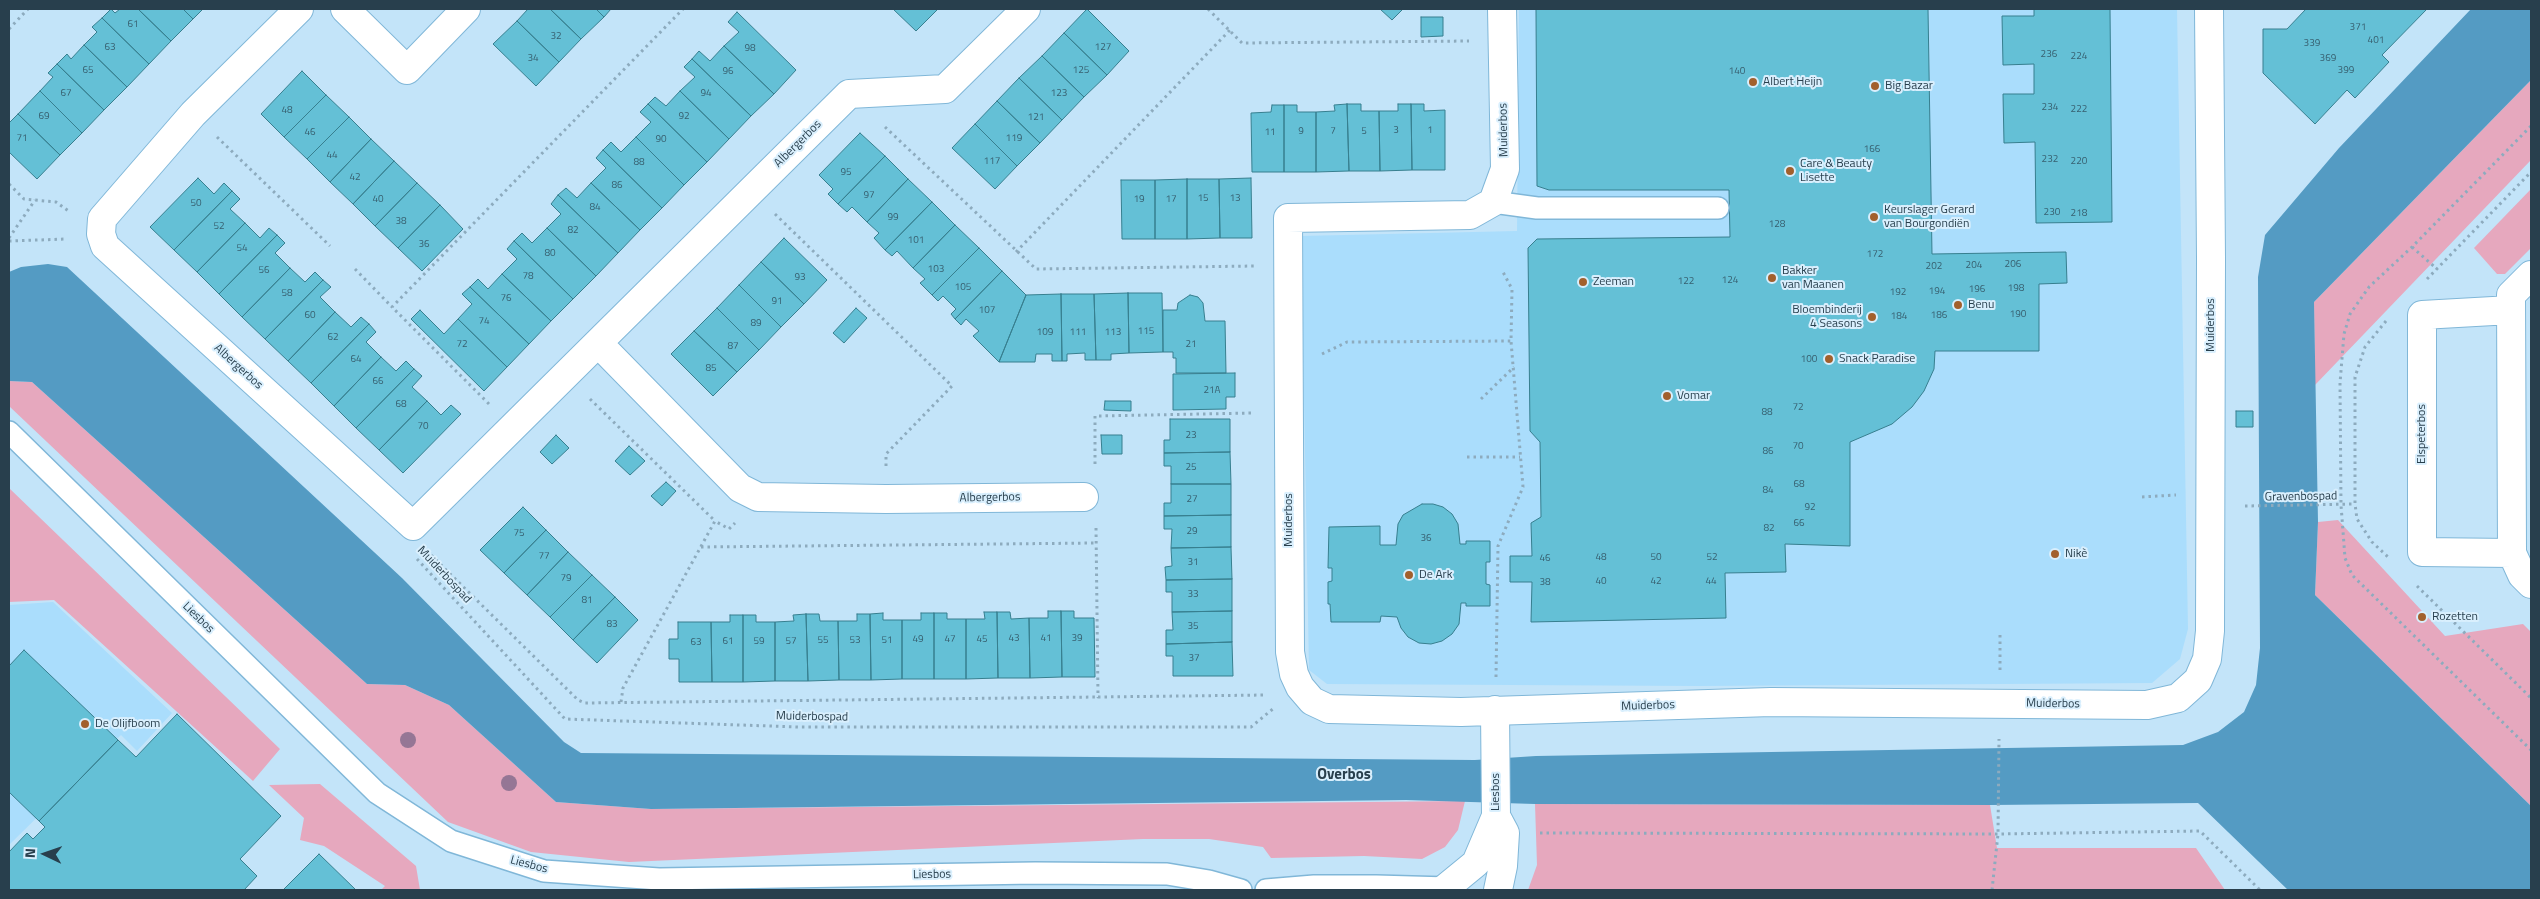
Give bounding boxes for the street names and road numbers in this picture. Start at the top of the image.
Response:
street label: Muiderbos [1496,103,1512,157]
street label: Albergerbos [771,117,825,171]
street label: Muiderbos [2204,298,2218,352]
street label: Albergerbos [211,341,265,393]
street label: Elspeterbos [2415,404,2429,464]
street label: Gravenbospad [2265,489,2337,505]
street label: Albergerbos [959,490,1021,506]
street label: Muiderbos [1282,493,1296,547]
street label: Muiderbospad [414,544,474,606]
street label: Liesbos [179,600,217,636]
street label: Muiderbos [2026,696,2080,712]
street label: Muiderbos [1621,698,1675,714]
street label: Muiderbospad [776,709,848,725]
street label: Liesbos [1489,773,1503,811]
street label: Liesbos [509,853,549,877]
street label: Liesbos [913,867,951,883]

